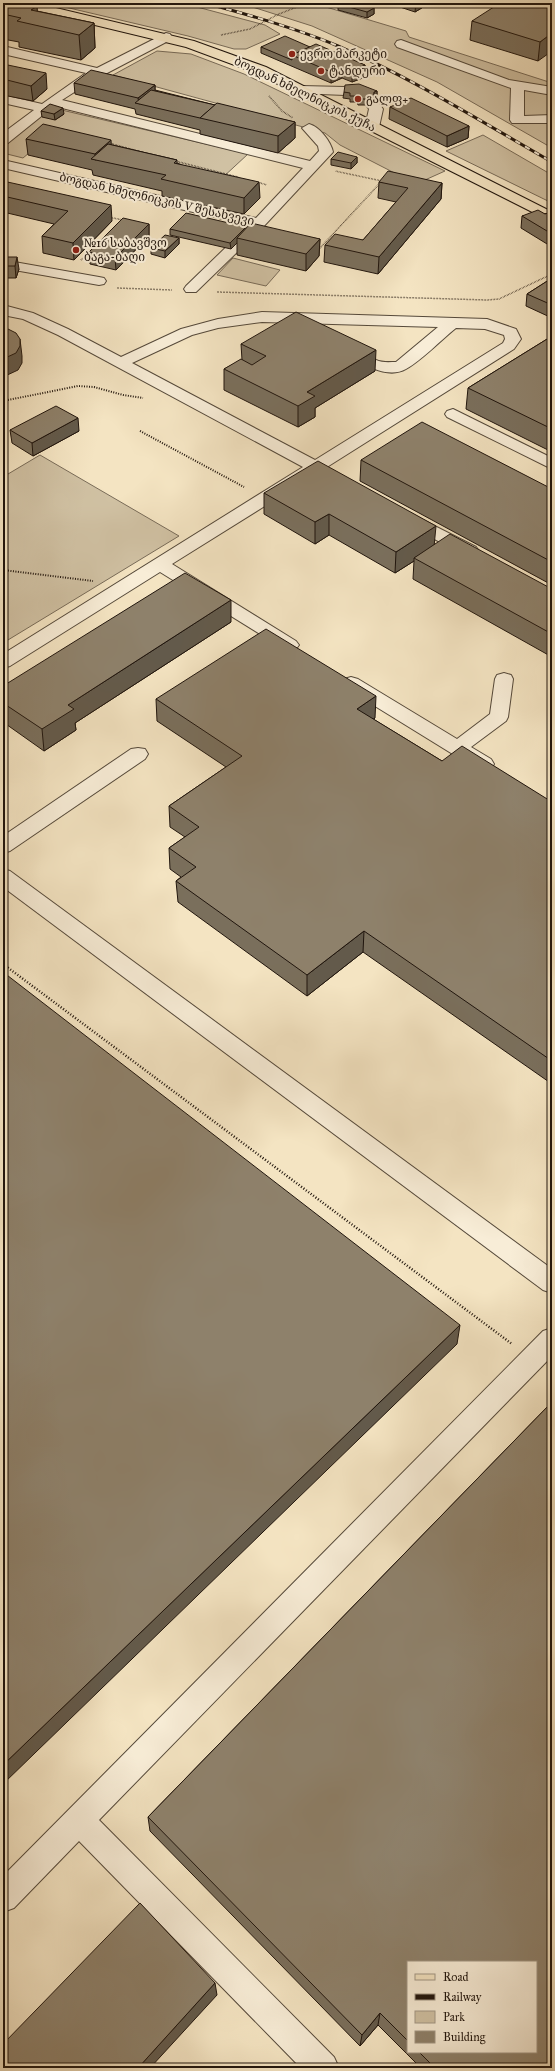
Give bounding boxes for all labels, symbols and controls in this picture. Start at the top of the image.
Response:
place label: ევრო მარკეტი [300,47,387,61]
marker: ევრო მარკეტი [287,49,297,59]
street label: ბოგდან ხმელნიცკის ქუჩა [232,54,378,134]
place label: ტანდური [329,64,386,78]
marker: ტანდური [316,66,326,76]
place label: გალფ+ [366,92,408,106]
marker: გალფ+ [353,94,363,104]
street label: ბოგდან ხმელნიცკის V შესახვევი [58,170,256,228]
place label: №16 საბავშვო ბაგა-ბაღი [84,236,167,264]
marker: №16 საბავშვო ბაგა-ბაღი [71,245,81,255]
legend [407,1961,537,2053]
text: Road [443,1970,469,1984]
text: Railway [443,1990,482,2004]
text: Park [443,2010,465,2024]
text: Building [443,2030,486,2045]

